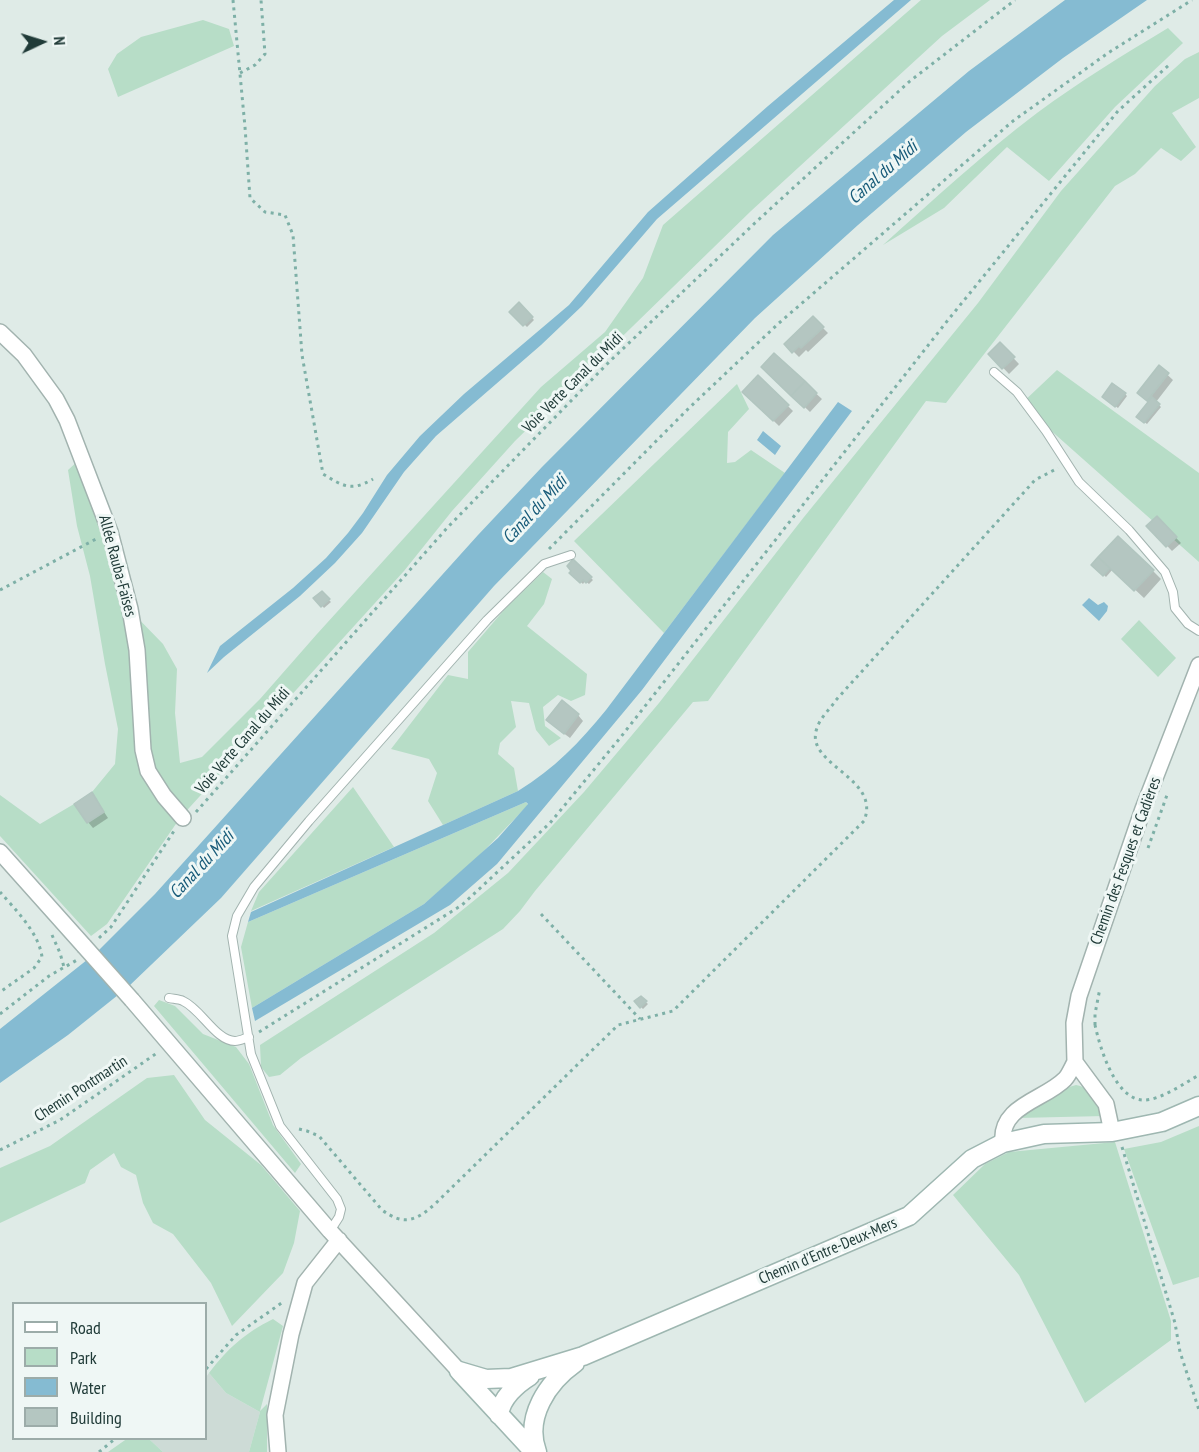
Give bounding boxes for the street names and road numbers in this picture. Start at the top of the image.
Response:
street label: Voie Verte Canal du Midi [519,329,627,437]
street label: Allée Rauba-Faïses [94,513,140,619]
street label: Voie Verte Canal du Midi [192,684,294,798]
street label: Chemin des Fesques et Cadières [1087,775,1165,947]
street label: Chemin Pontmartin [31,1052,131,1126]
street label: Chemin d'Entre-Deux-Mers [756,1213,900,1289]

